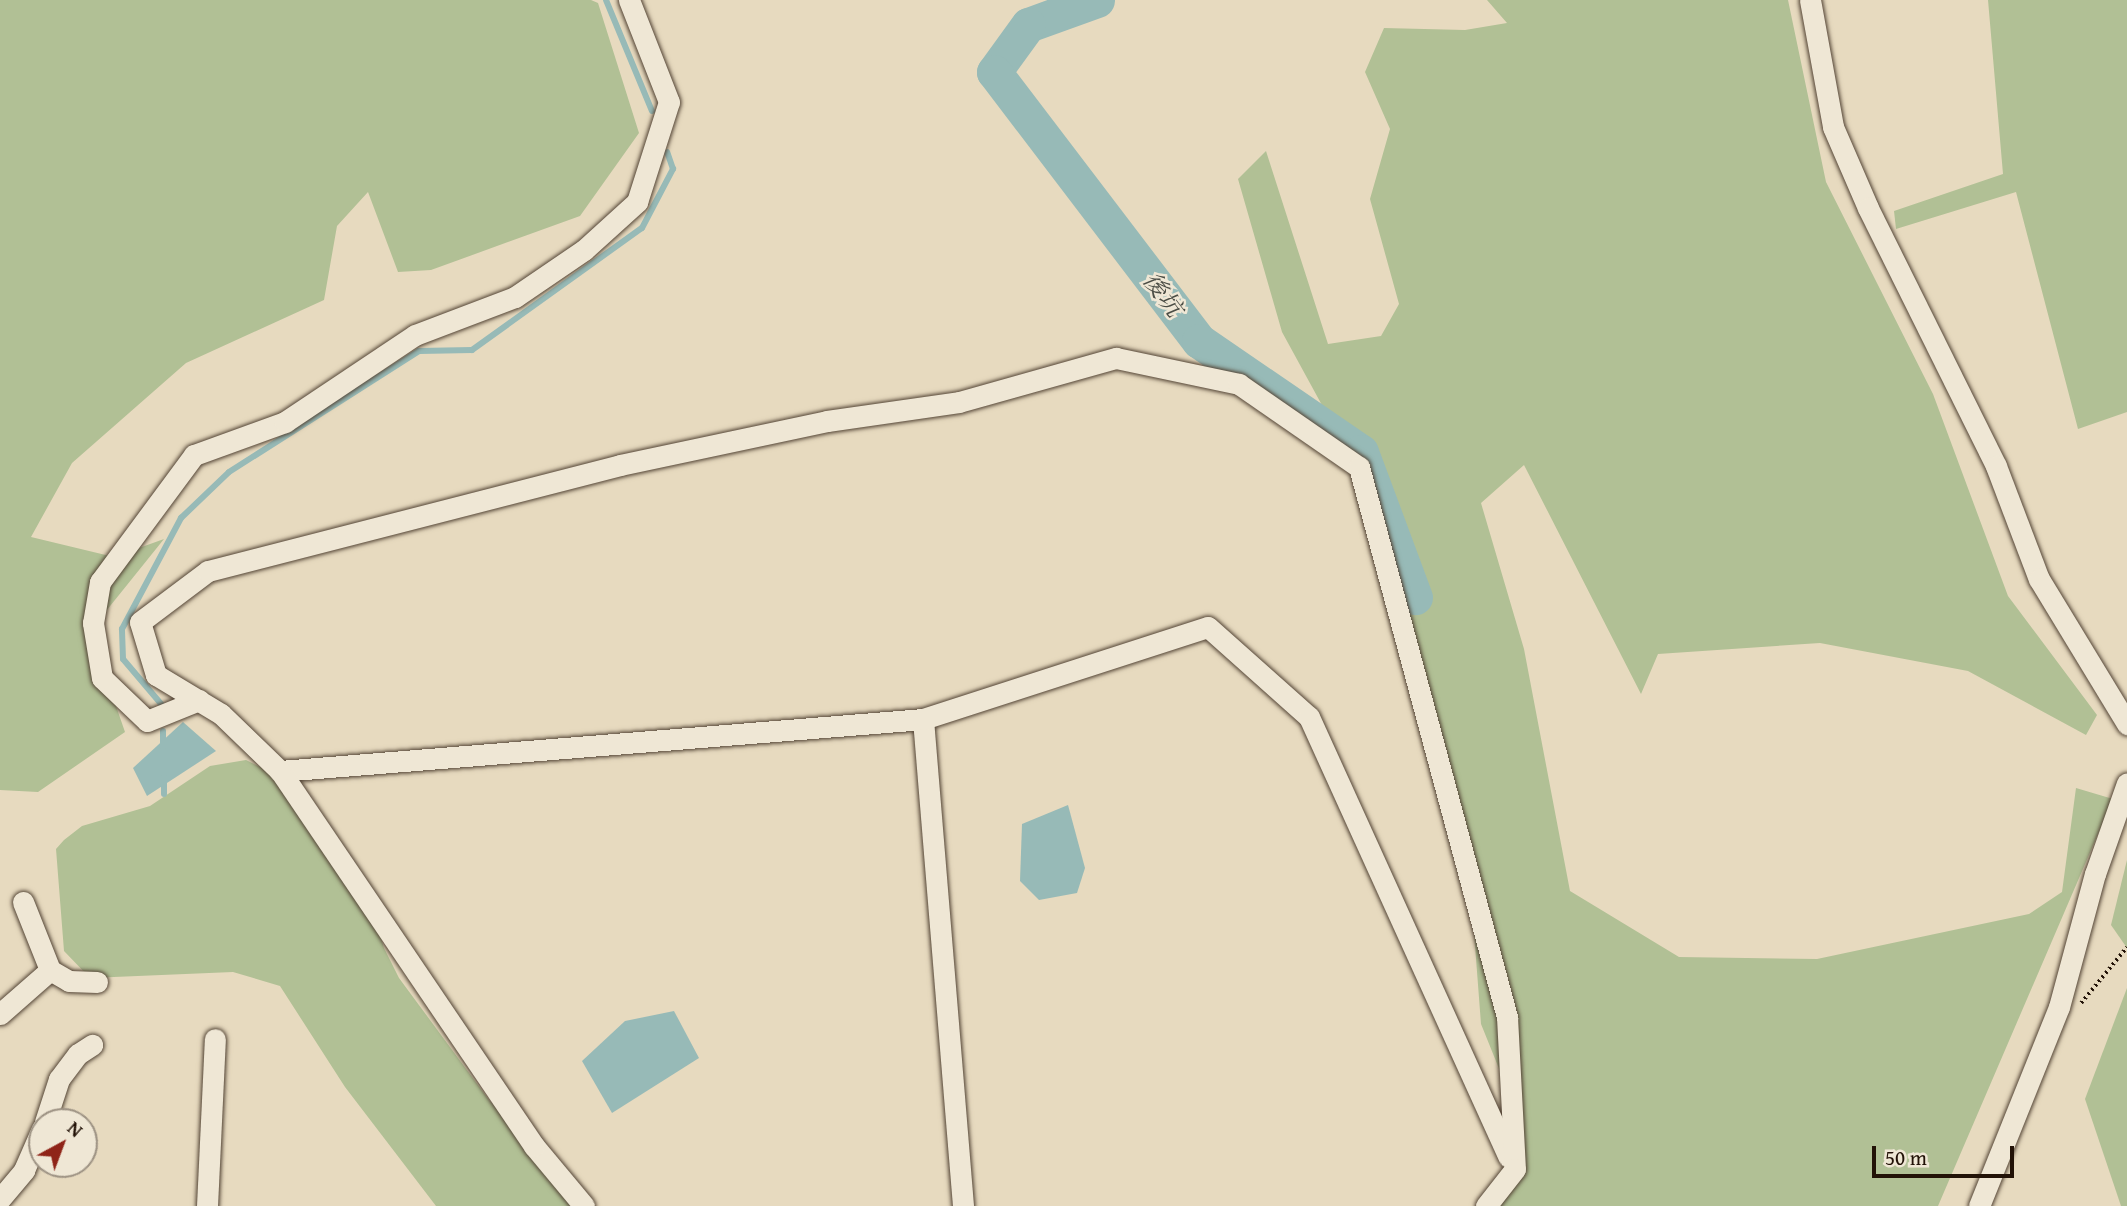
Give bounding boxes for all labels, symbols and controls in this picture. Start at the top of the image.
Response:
water label: 後坑 [1137,266,1189,322]
north arrow [28,1108,98,1178]
text: N [61,1114,89,1143]
scale bar [1875,1132,2017,1176]
text: 50 m [1885,1142,1927,1173]

